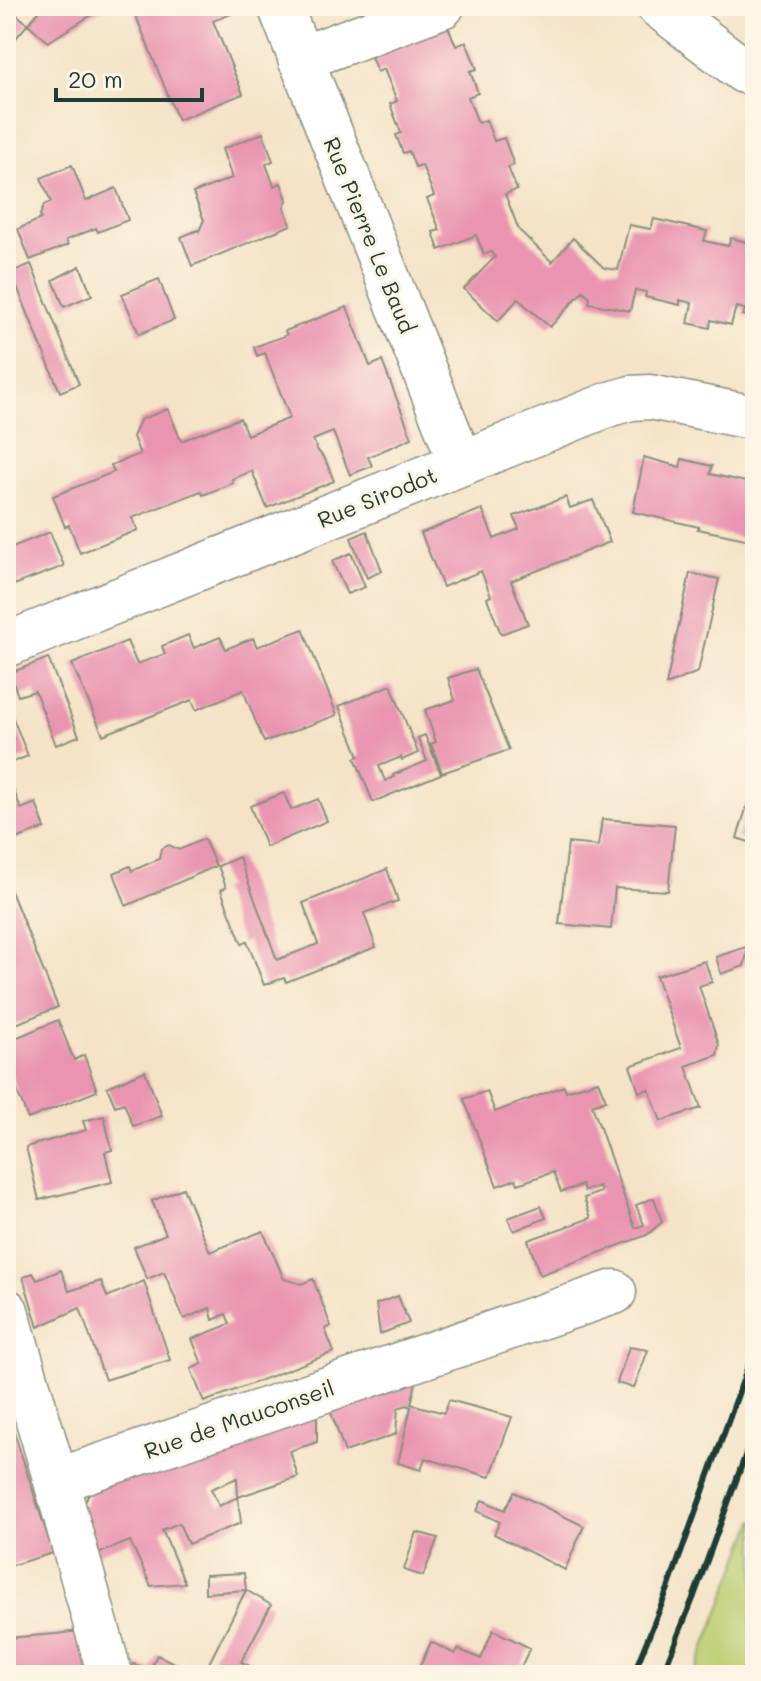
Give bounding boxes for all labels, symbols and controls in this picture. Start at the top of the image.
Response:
scale bar [56,52,202,102]
text: 20 m [68,63,123,94]
street label: Rue Pierre Le Baud [317,133,423,337]
street label: Rue Sirodot [313,460,441,534]
street label: Rue de Mauconseil [140,1373,338,1465]

